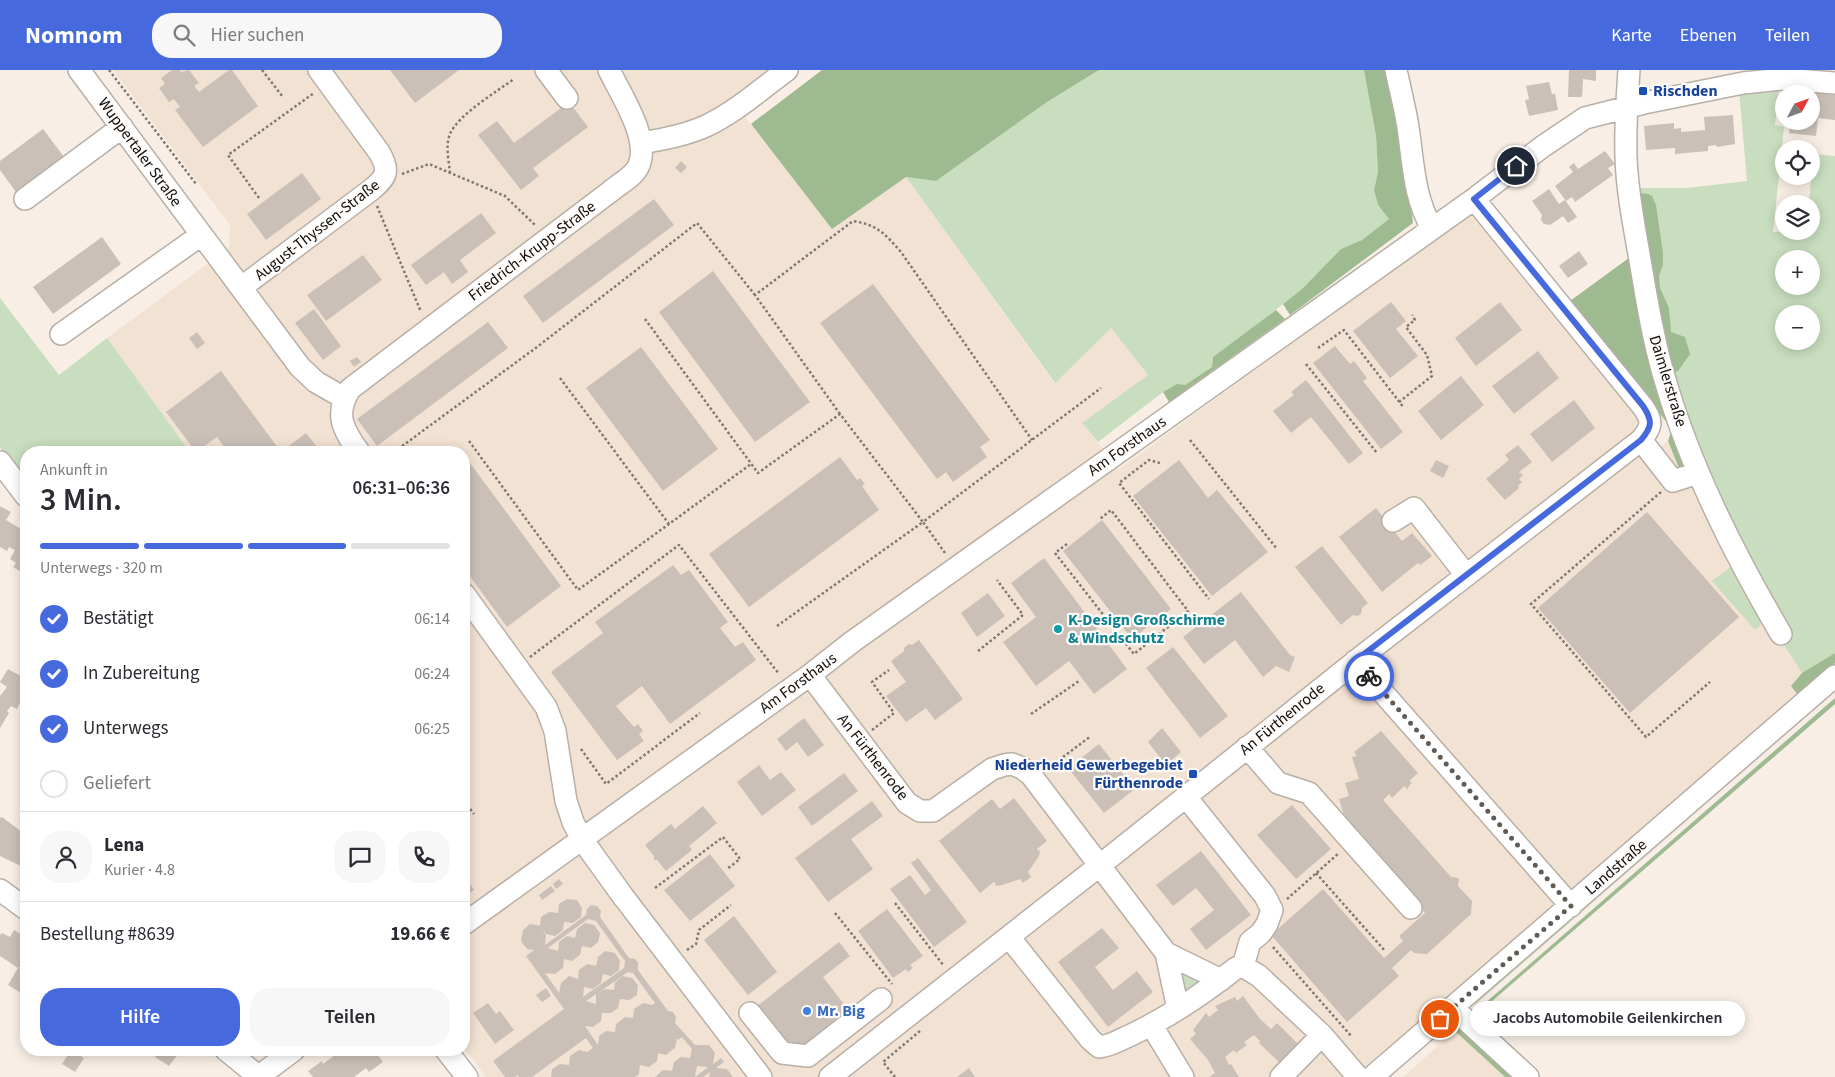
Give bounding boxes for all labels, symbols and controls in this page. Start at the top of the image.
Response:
search box [152,13,502,58]
text: Nomnom [25,18,122,53]
icon: search [170,21,198,49]
text: Hier suchen [210,22,304,49]
text: Karte [1611,23,1652,48]
text: Ebenen [1680,23,1737,48]
text: Teilen [1765,23,1810,48]
place label: Rischden [1653,80,1718,102]
marker: Rischden [1637,85,1649,97]
north arrow [1775,85,1820,130]
map controls [1775,85,1820,350]
street label: Wuppertaler Straße [93,93,187,211]
button: locate [1775,140,1820,185]
pin [1495,145,1537,187]
icon: home [1502,152,1530,180]
street label: August-Thyssen-Straße [250,174,384,286]
button: layers [1775,195,1820,240]
street label: Friedrich-Krupp-Straße [464,196,600,306]
button: + [1775,250,1820,295]
button: − [1775,305,1820,350]
street label: Daimlerstraße [1644,332,1692,430]
street label: Am Forsthaus [1083,411,1171,481]
text: Ankunft in [40,459,108,481]
text: 06:31–06:36 [352,475,450,502]
text: 3 Min. [40,477,122,523]
text: Unterwegs · 320 m [40,557,163,579]
icon: check [40,605,68,633]
text: Bestätigt [83,605,154,632]
text: 06:14 [414,608,450,630]
place label: K-Design Großschirme & Windschutz [1068,609,1225,649]
marker: K-Design Großschirme & Windschutz [1052,623,1064,635]
street label: Am Forsthaus [755,647,841,719]
courier [1344,651,1394,701]
icon: check [40,660,68,688]
text: In Zubereitung [83,660,200,687]
icon: bike [1355,662,1383,690]
text: 06:24 [414,663,450,685]
street label: An Fürthenrode [1235,678,1329,760]
street label: An Fürthenrode [832,709,914,805]
icon: check [40,715,68,743]
text: Unterwegs [83,715,169,742]
text: 06:25 [414,718,450,740]
place label: Niederheid Gewerbegebiet Fürthenrode [995,754,1183,794]
marker: Niederheid Gewerbegebiet Fürthenrode [1187,768,1199,780]
text: Geliefert [83,770,151,797]
button: person [40,831,92,883]
button: chat [334,831,386,883]
button: phone [398,831,450,883]
text: Lena [104,832,144,859]
street label: Landstraße [1580,834,1652,900]
text: Kurier · 4.8 [104,859,175,881]
text: Bestellung #8639 [40,921,175,948]
text: 19.66 € [390,921,450,948]
button: Hilfe [40,988,240,1046]
button: Teilen [250,988,450,1046]
pin [1419,998,1461,1040]
place label: Mr. Big [817,1000,865,1022]
callout: Jacobs Automobile Geilenkirchen [1470,1002,1745,1036]
marker: Mr. Big [801,1005,813,1017]
icon: bag [1426,1005,1454,1033]
text: Jacobs Automobile Geilenkirchen [1493,1007,1722,1029]

